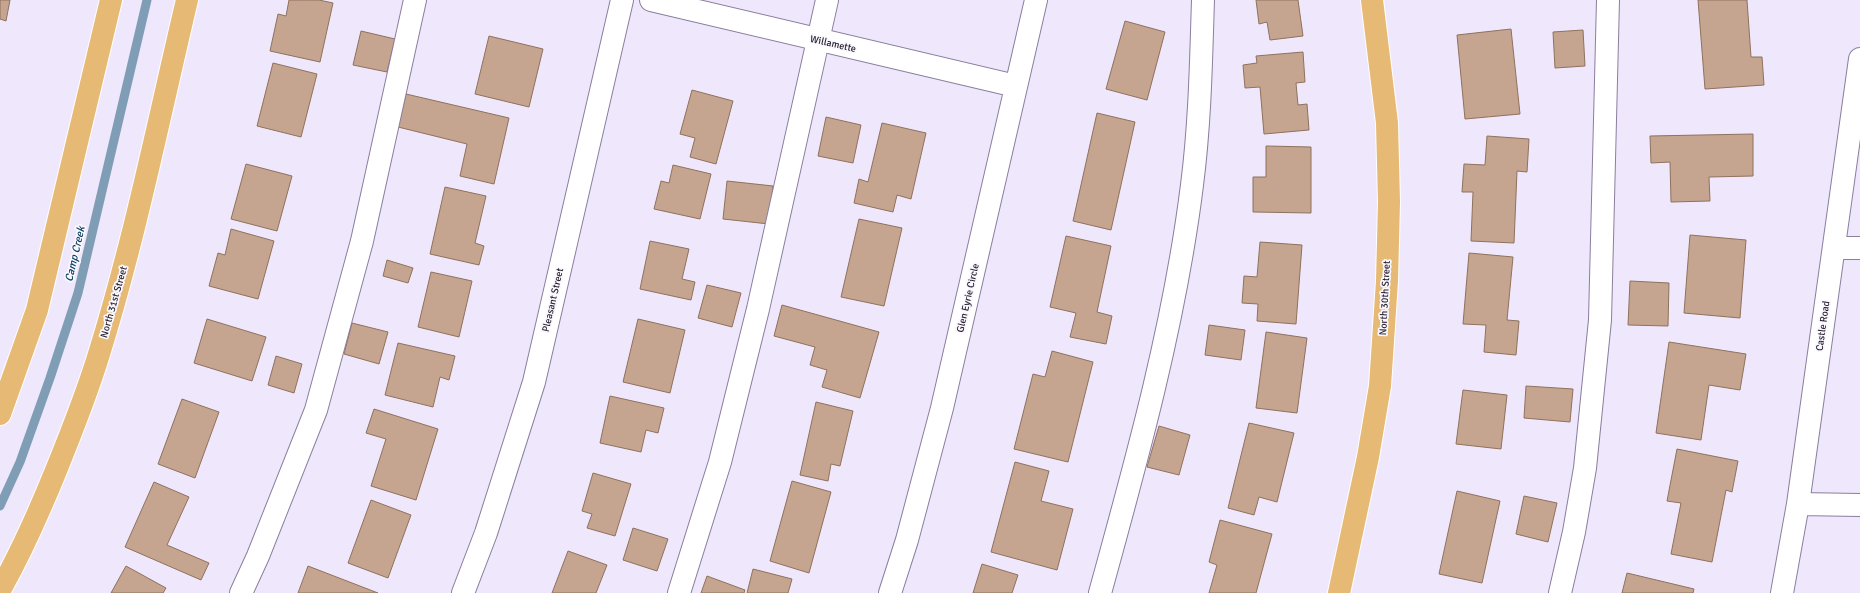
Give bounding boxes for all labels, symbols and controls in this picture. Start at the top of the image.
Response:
street label: Willamette [809,33,857,55]
water label: Camp Creek [62,224,88,283]
street label: North 30th Street [1377,260,1393,336]
street label: Glen Eyrie Circle [954,262,982,334]
street label: North 31st Street [98,264,130,339]
street label: Pleasant Street [540,266,566,333]
street label: Castle Road [1814,300,1832,352]

